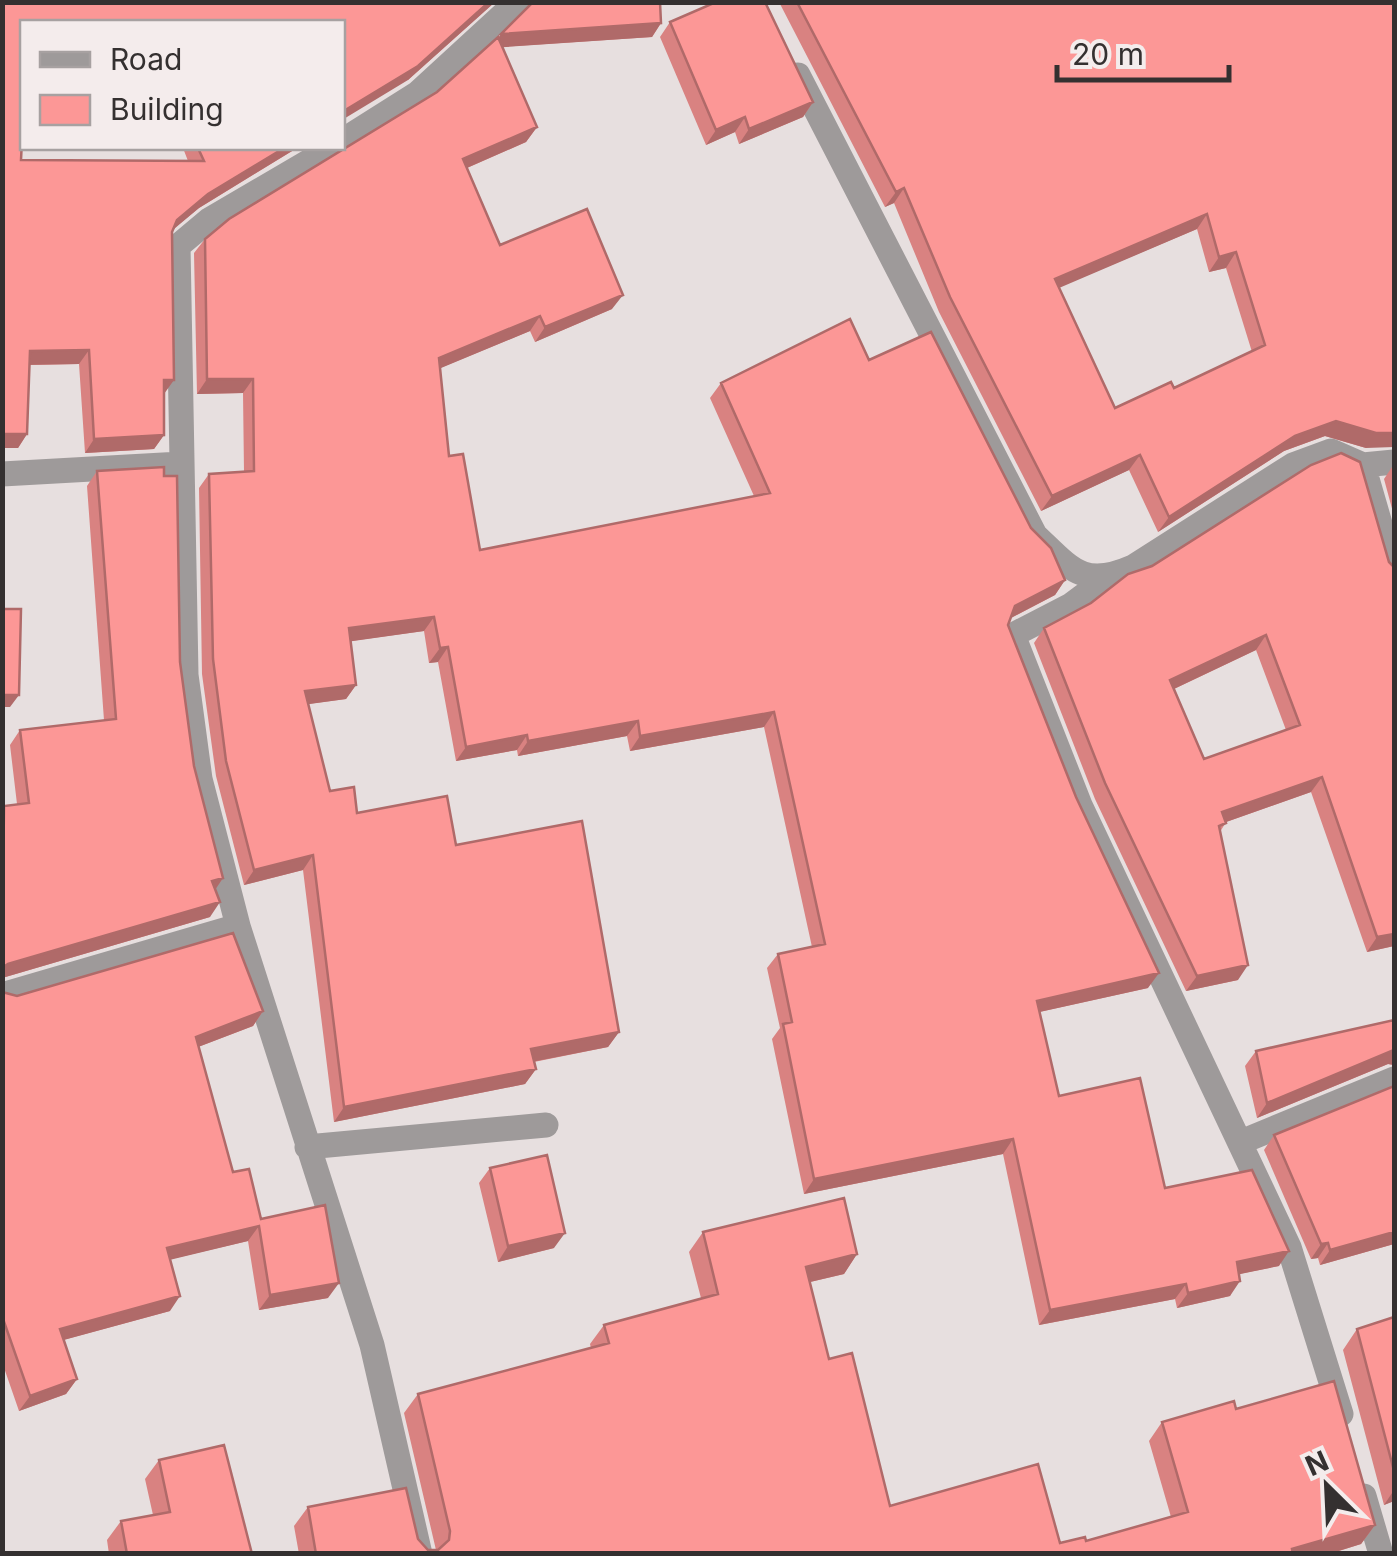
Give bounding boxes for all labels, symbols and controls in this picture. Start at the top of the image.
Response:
legend [20,20,345,150]
scale bar [1057,20,1230,82]
text: 20 m [1072,36,1144,72]
text: Road [110,41,182,77]
text: Building [110,91,224,127]
north arrow [1277,1436,1377,1536]
text: N [1300,1443,1333,1483]

